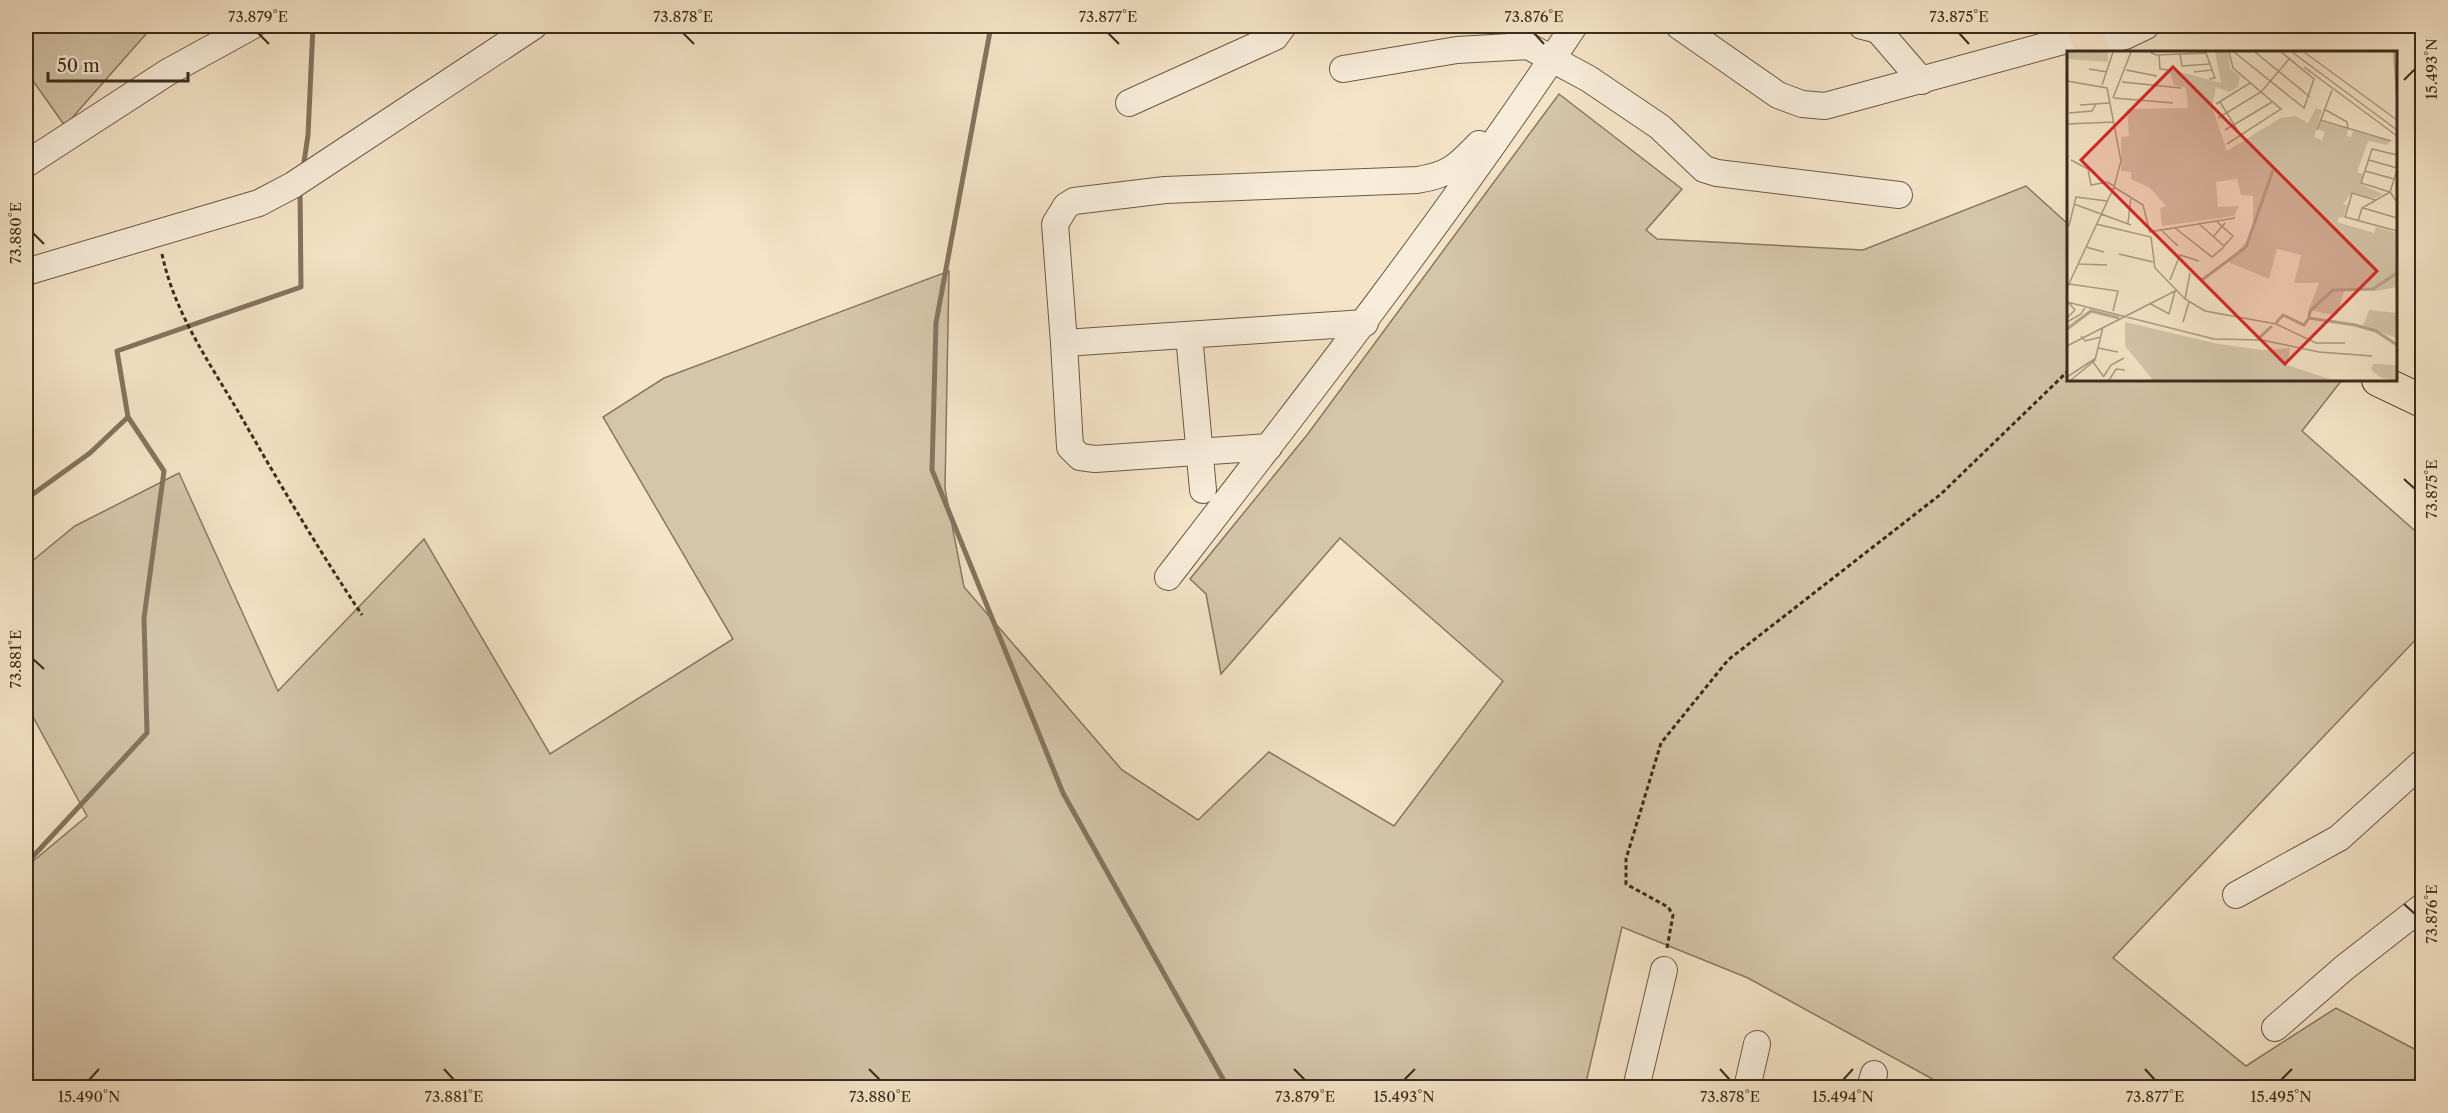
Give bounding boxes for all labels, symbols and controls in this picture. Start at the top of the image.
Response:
text: 73.879°E [228,7,288,26]
text: 73.878°E [653,7,713,26]
text: 73.877°E [1079,7,1137,26]
text: 73.876°E [1504,7,1564,26]
text: 73.875°E [1929,7,1989,26]
text: 15.493°N [2422,38,2441,100]
scale bar [48,45,188,83]
inset map [2067,51,2397,381]
text: 50 m [57,55,100,77]
text: 73.880°E [6,202,25,264]
text: 73.875°E [2422,459,2441,519]
text: 73.881°E [6,630,25,688]
text: 73.876°E [2422,884,2441,944]
text: 15.490°N [58,1087,120,1106]
text: 73.881°E [425,1087,483,1106]
text: 73.880°E [849,1087,911,1106]
text: 73.879°E [1275,1087,1335,1106]
text: 15.493°N [1373,1087,1435,1106]
text: 73.878°E [1700,1087,1760,1106]
text: 15.494°N [1812,1087,1874,1106]
text: 73.877°E [2126,1087,2184,1106]
text: 15.495°N [2250,1087,2312,1106]

